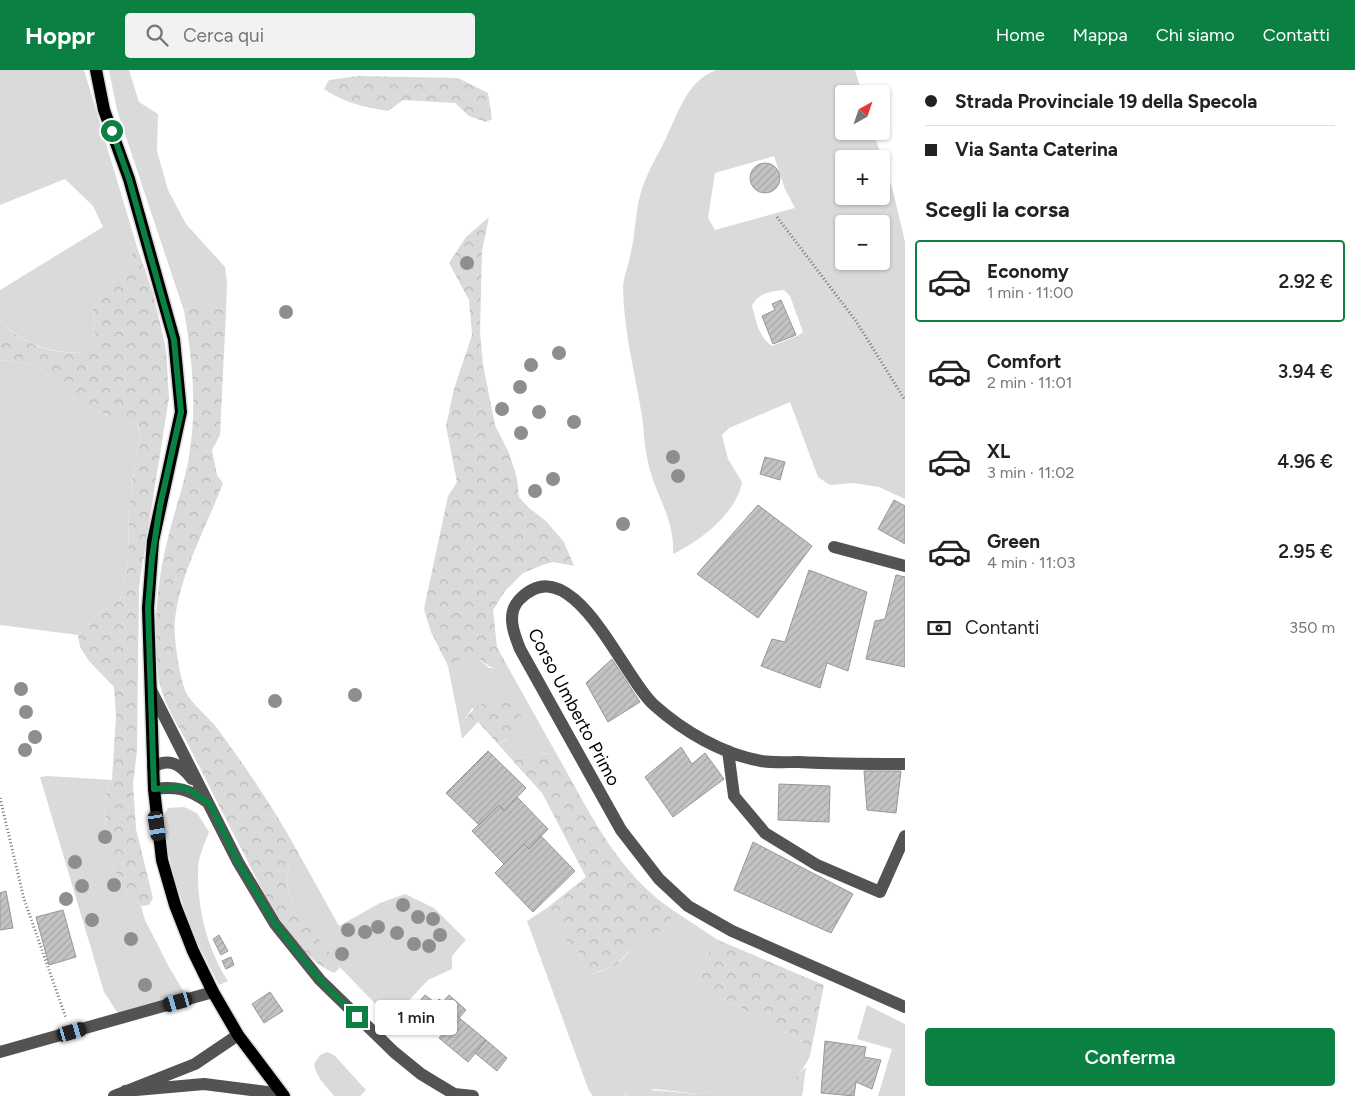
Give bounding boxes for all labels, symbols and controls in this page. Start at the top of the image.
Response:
search box [125,13,475,58]
text: Hoppr [25,21,95,50]
icon: search [143,21,171,49]
text: Cerca qui [183,24,264,47]
text: Home [996,24,1045,46]
text: Mappa [1073,24,1128,46]
text: Chi siamo [1156,24,1235,46]
text: Contatti [1263,24,1330,46]
north arrow [835,85,890,140]
map controls [835,85,890,270]
text: Strada Provinciale 19 della Specola [955,90,1257,113]
route start [101,120,123,142]
text: Via Santa Caterina [955,138,1118,161]
button: + [835,150,890,205]
text: Scegli la corsa [925,196,1070,223]
button: − [835,215,890,270]
icon: car [927,259,972,304]
text: Economy [987,260,1069,283]
text: 2.92 € [1278,270,1333,293]
text: 1 min · 11:00 [987,283,1074,302]
icon: car [927,349,972,394]
text: Comfort [987,350,1062,373]
text: 3.94 € [1278,360,1333,383]
text: 2 min · 11:01 [987,373,1072,392]
icon: car [927,439,972,484]
text: XL [987,440,1010,463]
text: 4.96 € [1277,450,1333,473]
text: 3 min · 11:02 [987,463,1074,482]
icon: car [927,529,972,574]
text: Green [987,530,1040,553]
text: 2.95 € [1278,540,1333,563]
text: 4 min · 11:03 [987,553,1075,572]
icon: cash [925,614,953,642]
text: Contanti [965,616,1039,639]
text: 350 m [1289,618,1335,637]
street label: Corso Umberto Primo [523,624,625,790]
car [147,810,166,842]
car [161,991,194,1013]
callout: 1 min [374,1000,457,1034]
route end [346,1006,368,1028]
text: 1 min [397,1008,435,1027]
car [55,1021,88,1043]
button: Conferma [925,1028,1335,1086]

